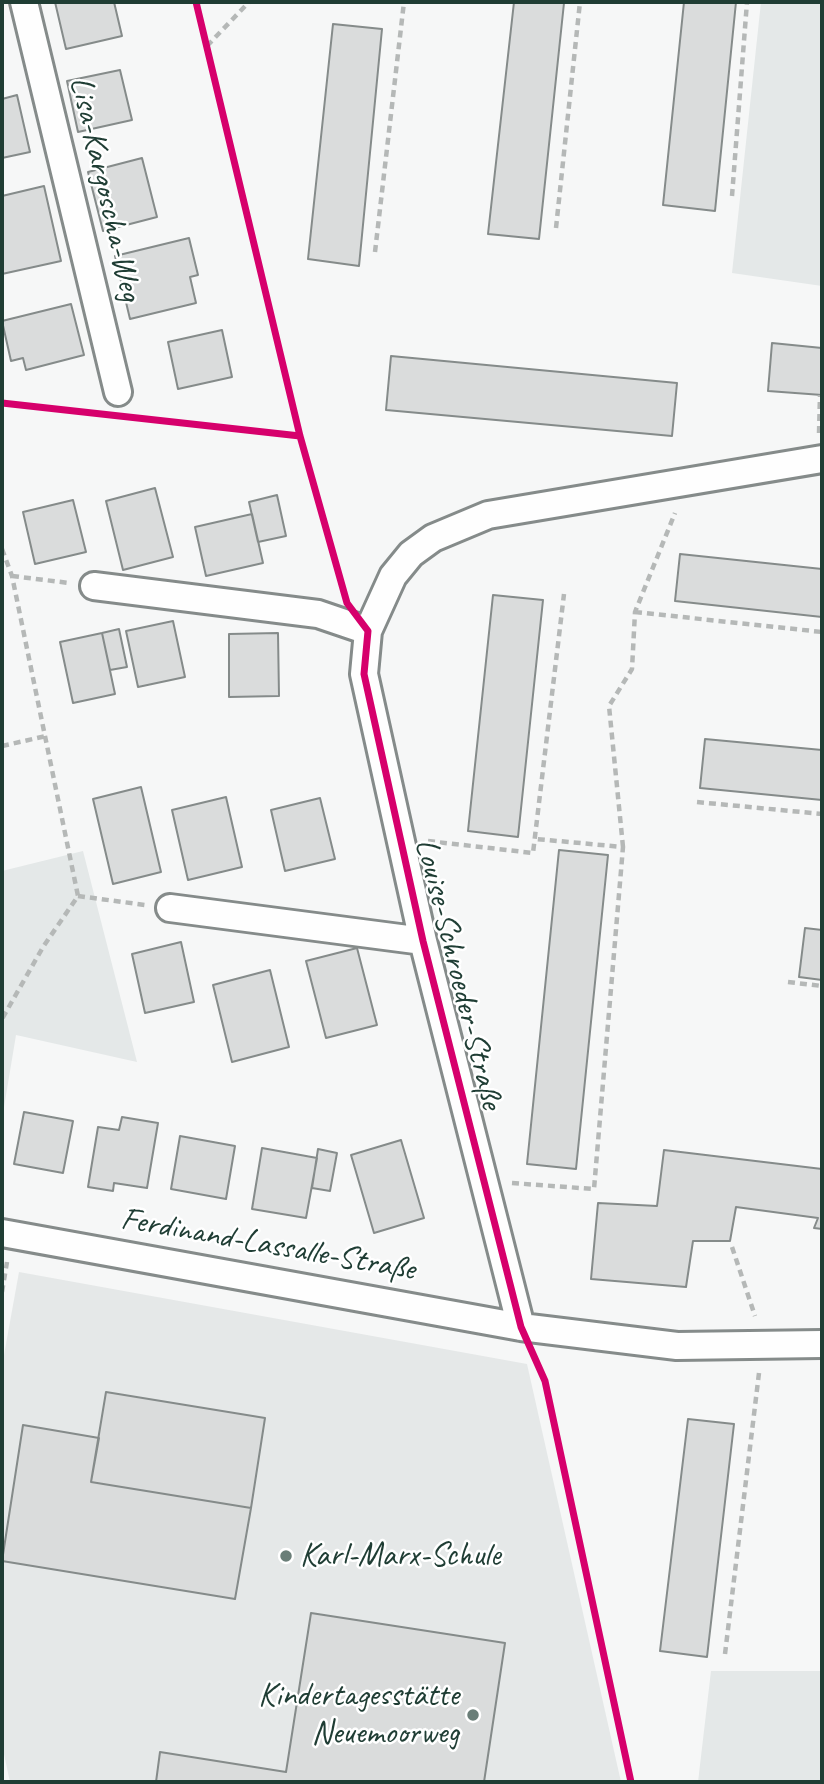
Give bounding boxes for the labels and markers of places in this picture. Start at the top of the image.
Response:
place label: Karl-Marx-Schule [300,1536,500,1576]
marker: Karl-Marx-Schule [278,1548,294,1564]
place label: Kindertagesstätte Neuemoorweg [258,1676,459,1754]
marker: Kindertagesstätte Neuemoorweg [465,1707,481,1723]

